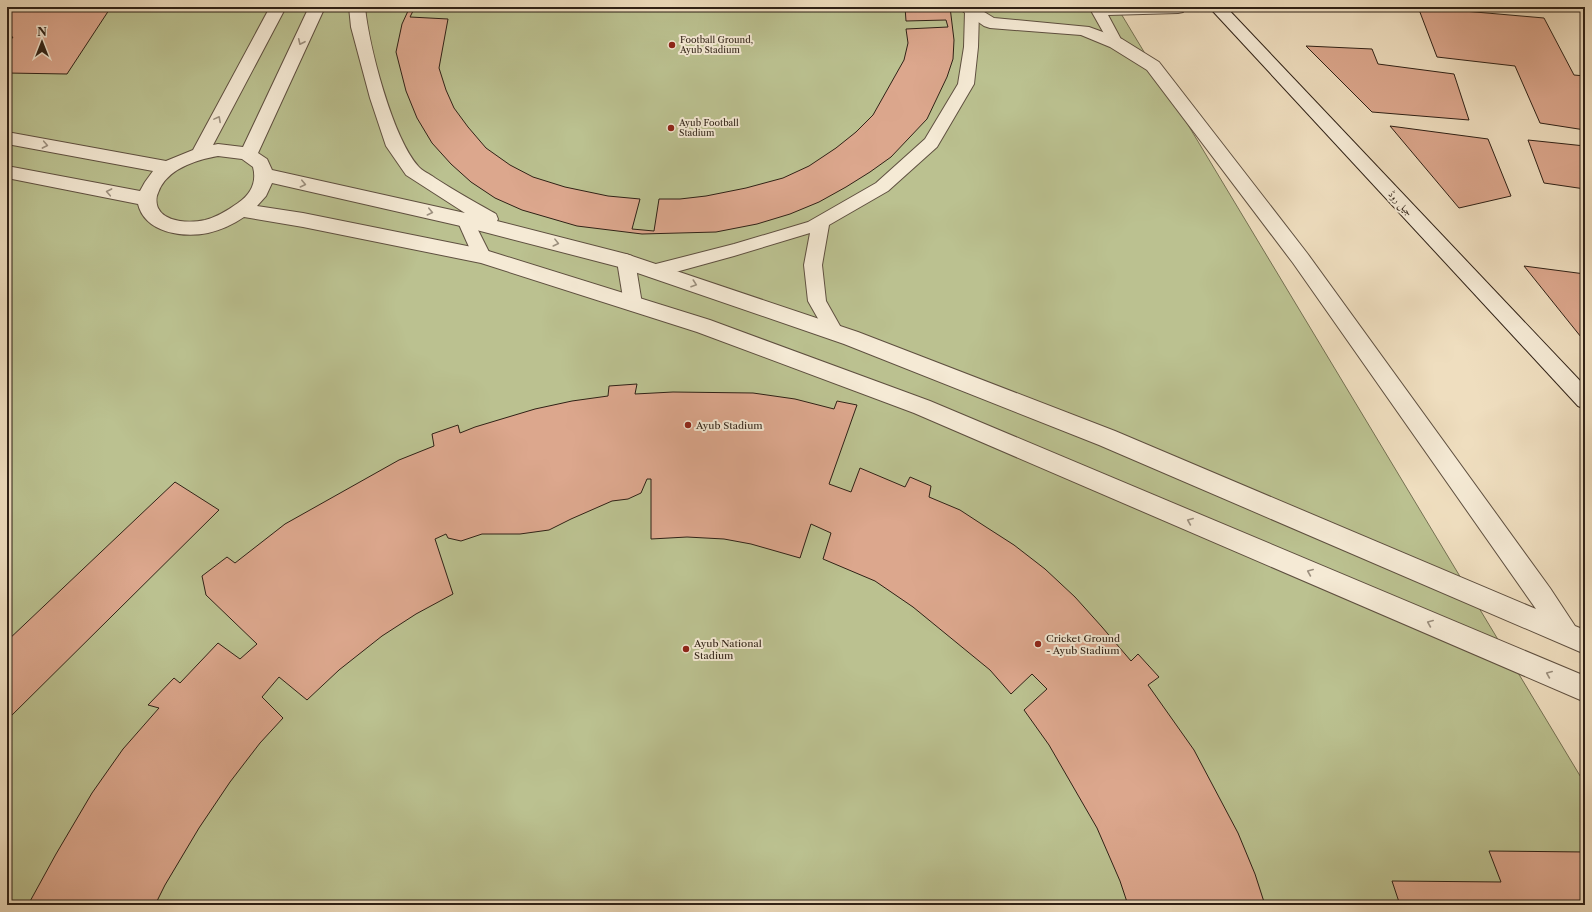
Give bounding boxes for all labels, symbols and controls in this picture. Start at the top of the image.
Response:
north arrow [22,22,62,62]
text: N [37,25,47,39]
place label: Football Ground, Ayub Stadium [679,34,753,55]
one-way arrow [298,38,306,46]
marker: Football Ground, Ayub Stadium [667,40,677,50]
one-way arrow [214,116,221,123]
place label: Ayub Football Stadium [678,117,739,138]
marker: Ayub Football Stadium [666,123,676,133]
one-way arrow [42,141,48,149]
one-way arrow [300,179,306,187]
one-way arrow [105,188,112,196]
street label: جیل روڈ [1385,188,1416,220]
one-way arrow [427,207,433,215]
one-way arrow [553,239,559,247]
one-way arrow [690,280,697,288]
place label: Ayub Stadium [695,419,763,432]
marker: Ayub Stadium [683,420,693,430]
one-way arrow [1187,518,1194,526]
one-way arrow [1306,569,1314,577]
one-way arrow [1426,620,1434,628]
place label: Cricket Ground - Ayub Stadium [1046,632,1120,657]
place label: Ayub National Stadium [693,637,762,662]
marker: Cricket Ground - Ayub Stadium [1033,639,1043,649]
marker: Ayub National Stadium [681,644,691,654]
one-way arrow [1546,671,1554,679]

